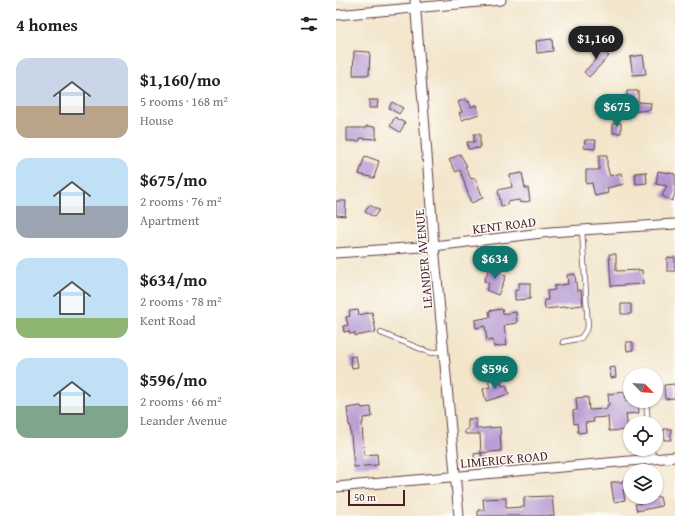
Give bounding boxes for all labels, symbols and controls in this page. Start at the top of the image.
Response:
text: 4 homes [16,12,78,37]
icon: filters [298,13,320,35]
pin: $1,160 [563,26,629,60]
text: $1,160 [577,29,615,48]
text: $1,160/mo [140,67,221,92]
icon: home [48,74,96,122]
text: 5 rooms · 168 m² [140,92,228,111]
pin: $675 [593,94,641,128]
text: $675 [604,97,630,116]
text: House [140,111,174,130]
text: $675/mo [140,167,207,192]
icon: home [48,174,96,222]
text: 2 rooms · 76 m² [140,192,222,211]
street label: LEANDER AVENUE [410,208,437,309]
text: Apartment [140,211,200,230]
street label: KENT ROAD [471,212,537,239]
pin: $634 [471,246,519,280]
text: $634 [482,249,508,268]
text: $634/mo [140,267,207,292]
icon: home [48,274,96,322]
text: 2 rooms · 78 m² [140,292,222,311]
text: Kent Road [140,311,196,330]
pin: $596 [471,356,519,390]
text: $596 [482,359,508,378]
text: $596/mo [140,367,207,392]
north arrow [623,368,663,408]
map controls [623,368,663,504]
icon: home [48,374,96,422]
text: 2 rooms · 66 m² [140,392,222,411]
text: Leander Avenue [140,411,227,430]
button: locate [623,416,663,456]
street label: LIMERICK ROAD [460,446,549,473]
button: layers [623,464,663,504]
scale bar [348,488,405,507]
text: 50 m [354,489,376,505]

